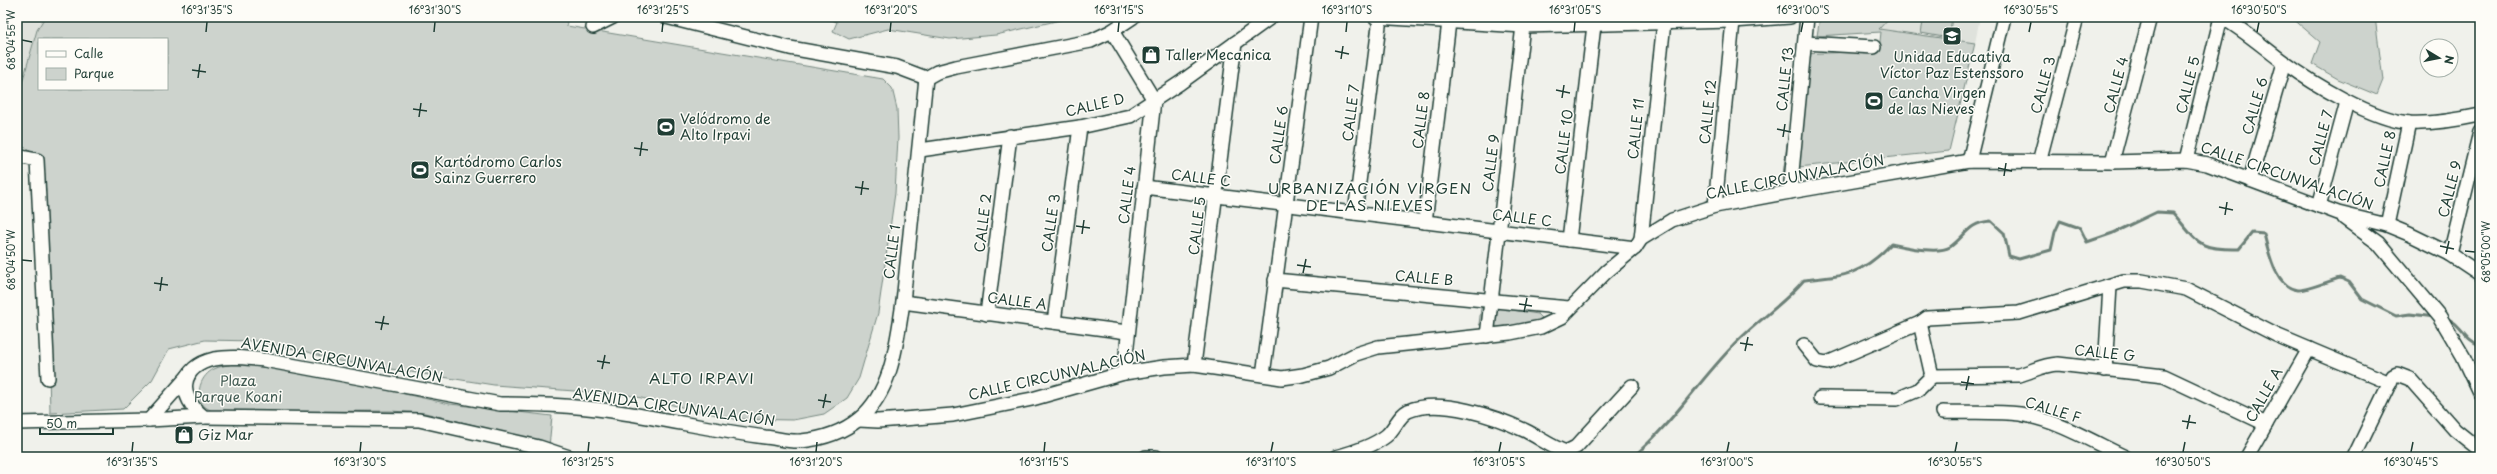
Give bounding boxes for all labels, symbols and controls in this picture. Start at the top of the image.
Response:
text: 16°31'35"S [181,2,233,17]
text: 16°31'30"S [409,2,461,17]
text: 16°31'25"S [637,2,689,17]
text: 16°31'20"S [865,2,917,17]
text: 16°31'15"S [1094,2,1144,17]
text: 16°31'10"S [1322,2,1372,17]
text: 16°31'05"S [1549,2,1601,17]
text: 16°31'00"S [1776,2,1830,17]
text: 16°30'55"S [2004,2,2058,17]
text: 16°30'50"S [2231,2,2287,17]
text: 68°04'55"W [3,9,18,70]
school or university icon: Unidad Educativa Víctor Paz Estenssoro [1941,25,1963,47]
legend [38,38,168,90]
north arrow [2419,38,2459,78]
text: Calle [74,44,104,62]
shop icon: Taller Mecanica [1140,44,1162,66]
place label: Taller Mecanica [1165,44,1271,65]
street label: CALLE 13 [1771,46,1798,112]
place label: Unidad Educativa Víctor Paz Estenssoro [1880,46,2024,83]
street label: CALLE 3 [2025,54,2060,116]
street label: CALLE 4 [2098,54,2133,116]
street label: CALLE 5 [2170,54,2205,116]
text: N [2440,54,2458,66]
text: Parque [74,64,114,82]
street label: CALLE 6 [2236,74,2273,137]
street label: CALLE 12 [1694,78,1721,145]
place label: Cancha Virgen de las Nieves [1888,82,1986,119]
street label: CALLE 7 [1337,83,1364,143]
street label: CALLE D [1063,88,1127,122]
street label: CALLE 8 [1407,90,1434,150]
sports icon: Cancha Virgen de las Nieves [1863,90,1885,112]
street label: CALLE 11 [1622,98,1649,160]
street label: CALLE 6 [1264,104,1293,166]
street label: CALLE 7 [2303,107,2338,168]
place label: Velódromo de Alto Irpavi [680,108,771,145]
street label: CALLE 10 [1549,108,1578,176]
sports icon: Velódromo de Alto Irpavi [655,116,677,138]
street label: CALLE 8 [2368,128,2401,189]
street label: CALLE 9 [1477,133,1504,193]
street label: CALLE CIRCUNVALACIÓN [2198,136,2376,215]
street label: CALLE CIRCUNVALACIÓN [1704,149,1886,204]
place label: Kartódromo Carlos Sainz Guerrero [434,151,562,188]
street label: CALLE 9 [2432,158,2467,220]
sports icon: Kartódromo Carlos Sainz Guerrero [409,159,431,181]
street label: CALLE C [1170,163,1232,192]
street label: CALLE 4 [1113,165,1140,225]
district label: URBANIZACIÓN VIRGEN DE LAS NIEVES [1268,176,1472,216]
street label: CALLE 2 [968,192,997,254]
street label: CALLE 3 [1036,192,1065,254]
street label: CALLE 5 [1183,196,1210,256]
street label: CALLE C [1491,203,1553,232]
text: 68°05'00"W [2478,220,2493,283]
street label: CALLE 1 [878,224,905,280]
text: 68°04'50"W [3,229,18,291]
street label: CALLE B [1394,264,1454,291]
street label: CALLE A [986,286,1048,315]
street label: AVENIDA CIRCUNVALACIÓN [240,331,444,388]
street label: CALLE G [2073,339,2137,366]
street label: CALLE CIRCUNVALACIÓN [966,344,1148,405]
street label: CALLE A [2240,363,2287,426]
district label: ALTO IRPAVI [649,366,755,389]
park label: Plaza Parque Koani [194,370,282,407]
street label: AVENIDA CIRCUNVALACIÓN [571,382,777,431]
street label: CALLE F [2023,391,2084,428]
scale bar [40,410,113,436]
text: 50 m [46,414,77,432]
shop icon: Giz Mar [173,424,195,446]
place label: Giz Mar [198,424,254,445]
text: 16°31'35"S [106,454,158,469]
text: 16°31'30"S [334,454,386,469]
text: 16°31'25"S [562,454,614,469]
text: 16°31'20"S [790,454,842,469]
text: 16°31'15"S [1019,454,1069,469]
text: 16°31'10"S [1246,454,1296,469]
text: 16°31'05"S [1473,454,1525,469]
text: 16°31'00"S [1700,454,1754,469]
text: 16°30'55"S [1928,454,1982,469]
text: 16°30'50"S [2155,454,2211,469]
text: 16°30'45"S [2384,454,2438,469]

